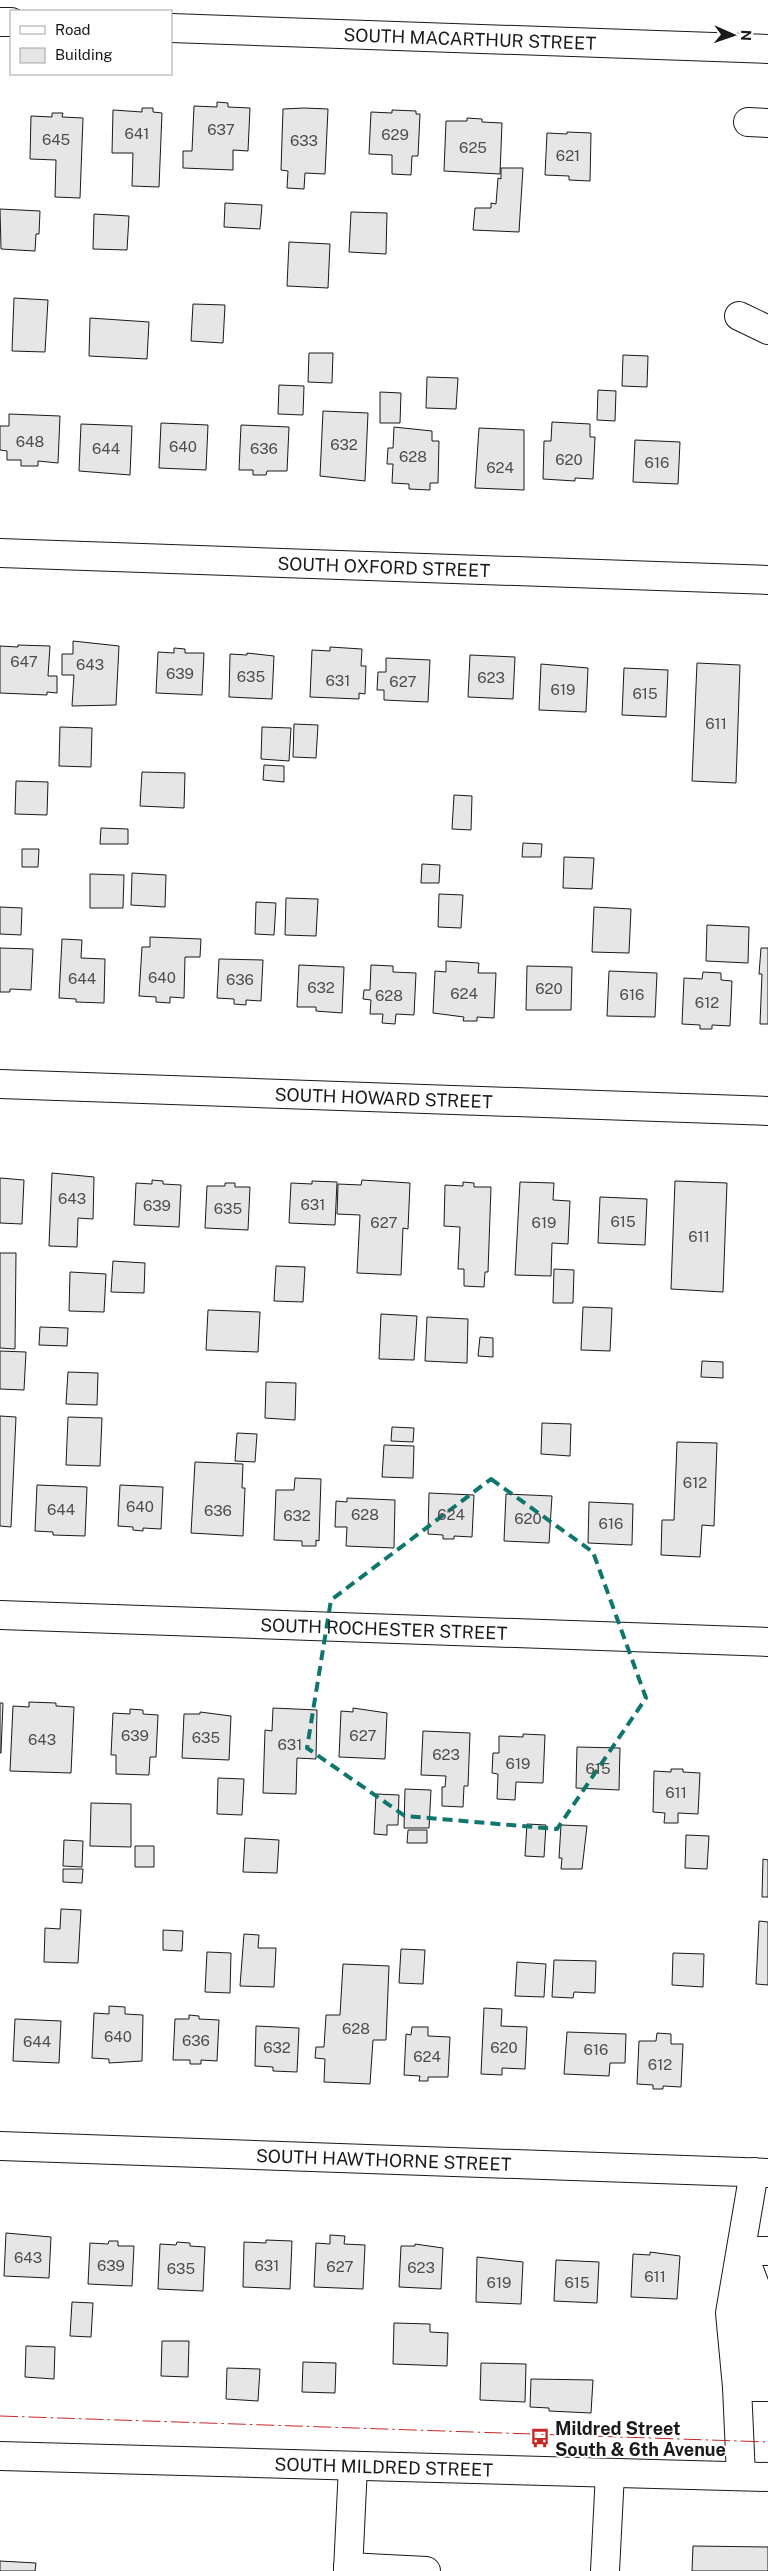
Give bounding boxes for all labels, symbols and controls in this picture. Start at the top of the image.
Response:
legend [10,10,172,75]
north arrow [708,10,758,60]
text: Road [55,21,91,38]
street label: SOUTH MACARTHUR STREET [343,24,597,53]
text: N [738,30,754,41]
text: Building [55,46,113,63]
house number: 637 [207,121,235,138]
house number: 641 [125,125,149,142]
house number: 629 [381,126,409,143]
house number: 645 [42,131,70,148]
house number: 633 [290,132,318,149]
house number: 625 [459,139,487,156]
house number: 621 [556,147,580,164]
house number: 648 [16,433,44,450]
house number: 632 [330,436,358,453]
house number: 640 [169,438,197,455]
house number: 644 [92,440,120,457]
house number: 636 [250,440,278,457]
house number: 628 [399,448,427,465]
house number: 620 [555,451,583,468]
house number: 616 [645,454,669,471]
house number: 624 [486,459,514,476]
street label: SOUTH OXFORD STREET [277,552,491,581]
house number: 647 [10,653,38,670]
house number: 643 [76,656,104,673]
house number: 639 [166,665,194,682]
house number: 635 [237,668,265,685]
house number: 623 [477,669,505,686]
house number: 631 [326,672,350,689]
house number: 627 [389,673,417,690]
house number: 619 [551,681,575,698]
house number: 615 [632,685,658,702]
house number: 611 [705,715,727,732]
house number: 640 [148,969,176,986]
house number: 644 [68,970,96,987]
house number: 636 [226,971,254,988]
house number: 632 [307,979,335,996]
house number: 620 [535,980,563,997]
house number: 624 [450,985,478,1002]
house number: 616 [620,986,644,1003]
house number: 628 [375,987,403,1004]
house number: 612 [695,994,719,1011]
street label: SOUTH HOWARD STREET [274,1083,493,1112]
house number: 643 [58,1190,86,1207]
house number: 631 [301,1196,325,1213]
house number: 639 [143,1197,171,1214]
house number: 635 [214,1200,242,1217]
house number: 615 [610,1213,636,1230]
house number: 627 [370,1214,398,1231]
house number: 619 [532,1214,556,1231]
house number: 611 [688,1228,710,1245]
house number: 612 [683,1474,707,1491]
house number: 640 [126,1498,154,1515]
house number: 644 [47,1501,75,1518]
house number: 636 [204,1502,232,1519]
house number: 628 [351,1506,379,1523]
house number: 624 [437,1506,465,1523]
house number: 632 [283,1507,311,1524]
house number: 620 [514,1510,542,1527]
house number: 616 [599,1515,623,1532]
street label: SOUTH ROCHESTER STREET [260,1614,508,1643]
house number: 639 [121,1727,149,1744]
house number: 627 [349,1727,377,1744]
house number: 635 [192,1729,220,1746]
house number: 643 [28,1731,56,1748]
house number: 631 [278,1736,302,1753]
house number: 623 [432,1746,460,1763]
house number: 619 [506,1755,530,1772]
house number: 615 [585,1760,611,1777]
house number: 611 [665,1784,687,1801]
house number: 628 [342,2020,370,2037]
house number: 640 [104,2028,132,2045]
house number: 636 [182,2032,210,2049]
house number: 644 [23,2033,51,2050]
house number: 632 [263,2039,291,2056]
house number: 620 [490,2039,518,2056]
house number: 616 [584,2041,608,2058]
house number: 624 [413,2048,441,2065]
house number: 612 [648,2056,672,2073]
street label: SOUTH HAWTHORNE STREET [256,2145,512,2174]
house number: 643 [14,2249,42,2266]
house number: 639 [97,2257,125,2274]
house number: 631 [255,2257,279,2274]
house number: 627 [326,2258,354,2275]
house number: 623 [407,2259,435,2276]
house number: 635 [167,2260,195,2277]
house number: 611 [644,2268,666,2285]
house number: 619 [487,2274,511,2291]
house number: 615 [564,2274,590,2291]
place label: Mildred Street South & 6th Avenue [555,2418,726,2460]
bus stop icon: Mildred Street South & 6th Avenue [529,2427,551,2449]
street label: SOUTH MILDRED STREET [274,2453,494,2480]

